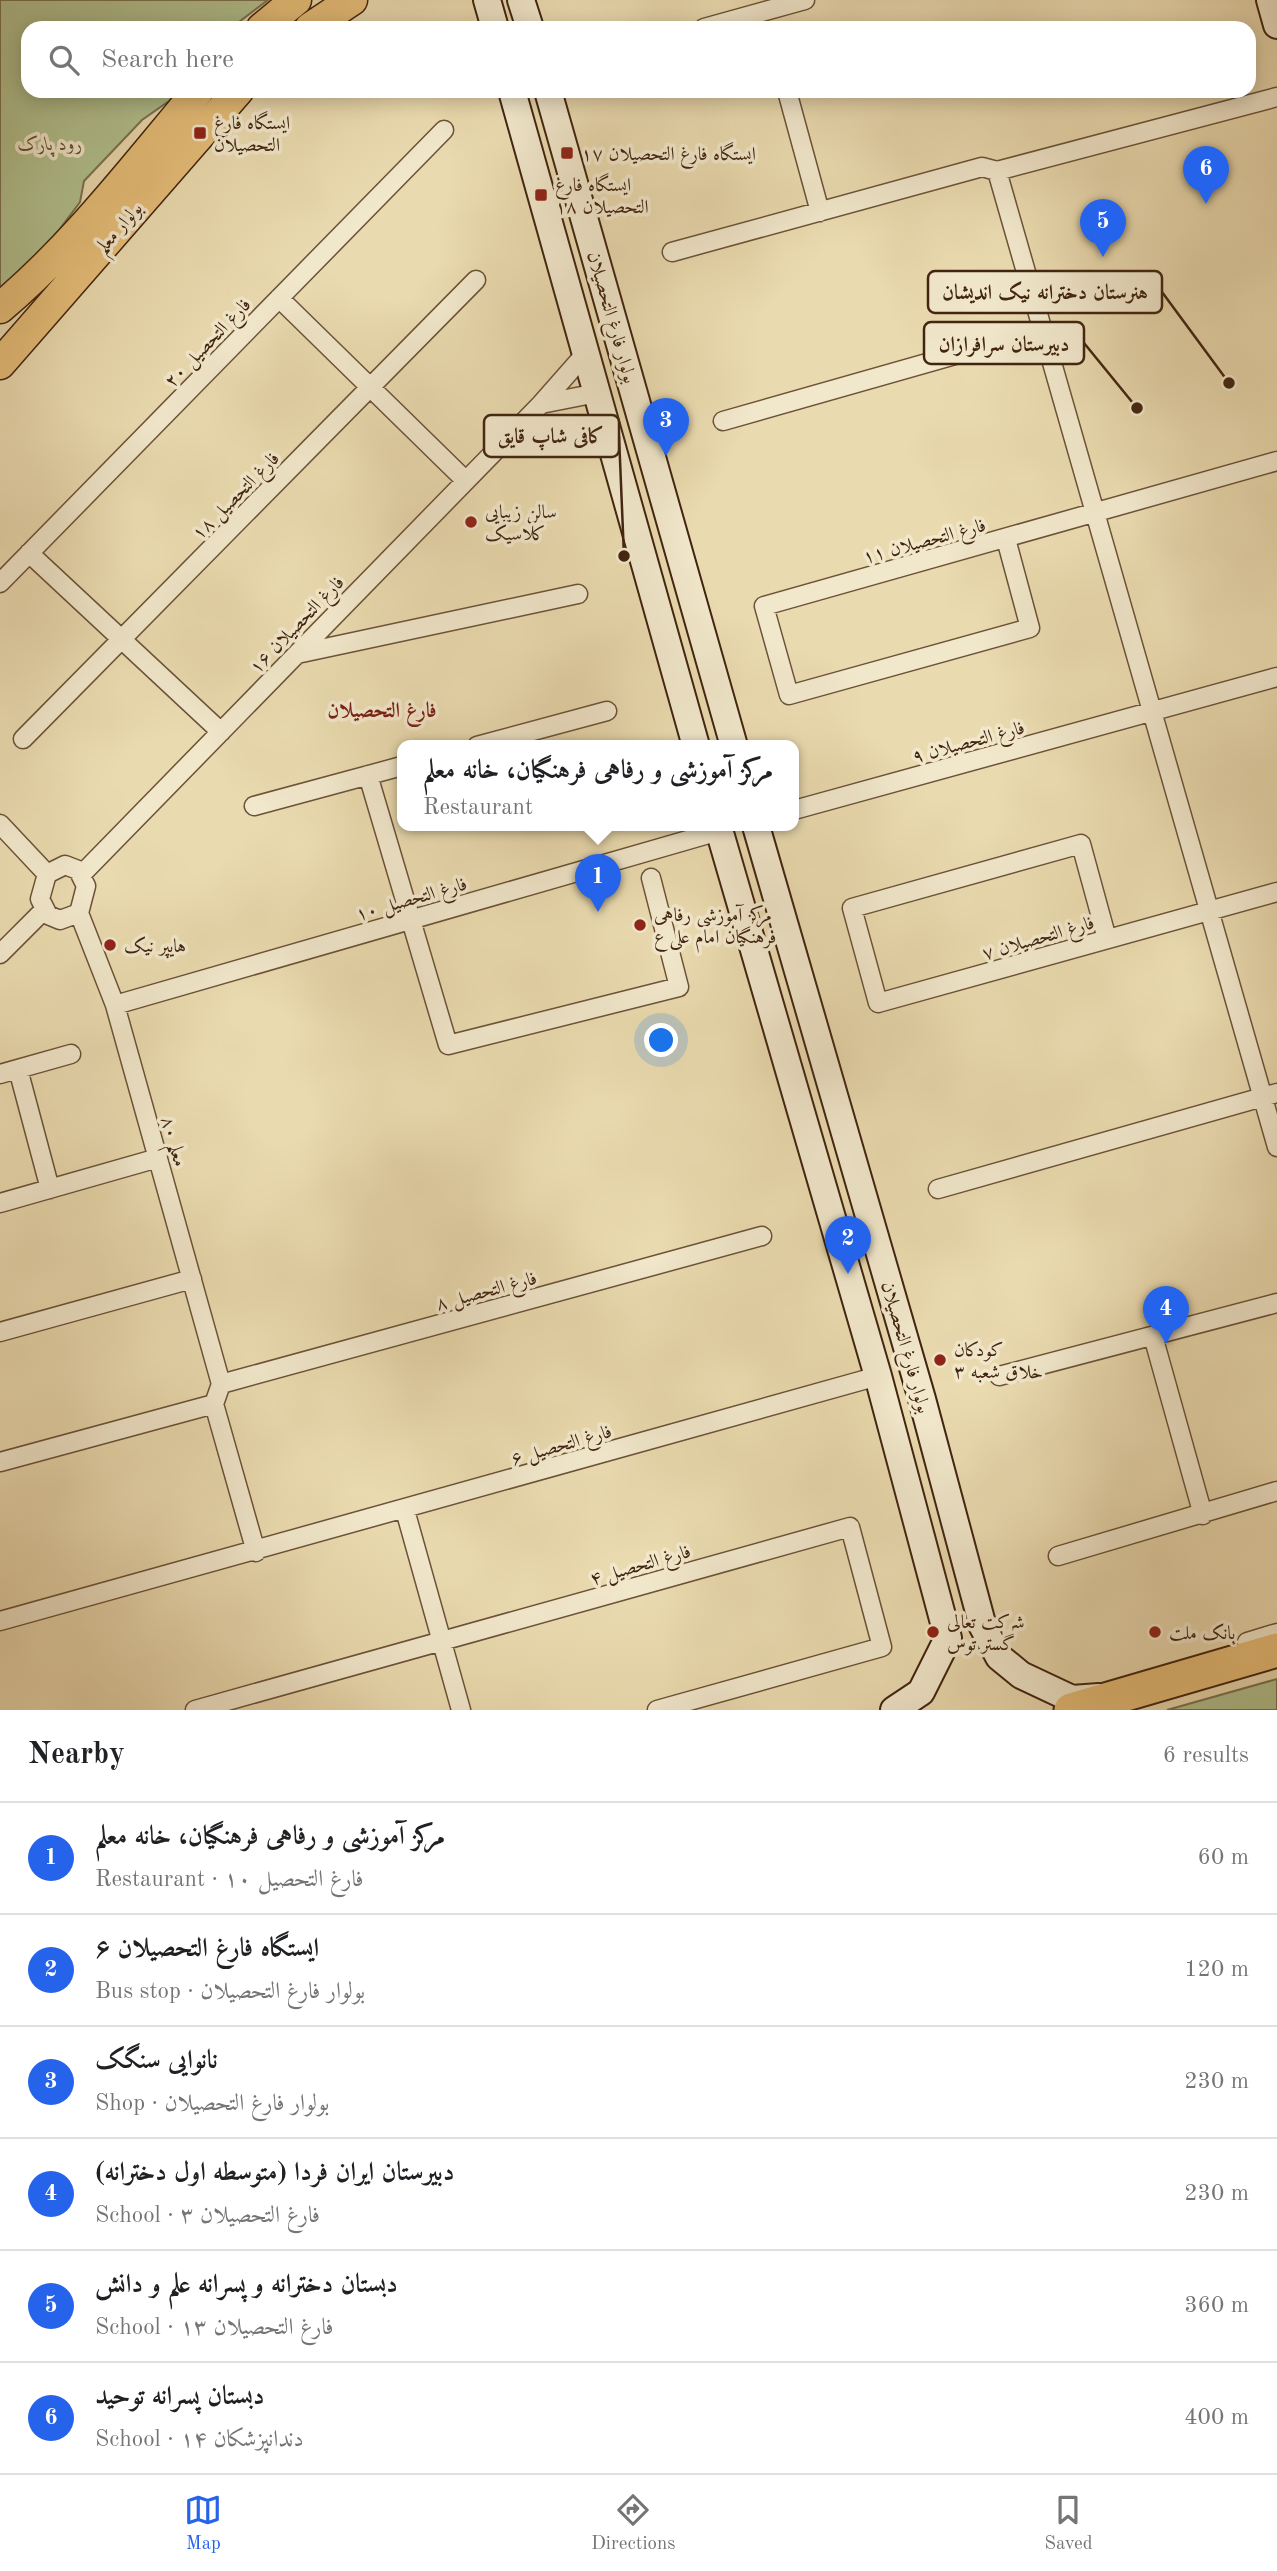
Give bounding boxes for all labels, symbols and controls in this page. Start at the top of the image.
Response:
search box [21,21,1256,98]
icon: search [45,41,83,79]
text: Search here [101,47,234,73]
place label: ایستگاه فارغ التحصیلان [214,110,290,156]
marker: ایستگاه فارغ التحصیلان [192,125,208,141]
park label: رود پارک [18,135,82,157]
place label: ایستگاه فارغ التحصیلان ۱۷ [581,141,756,169]
marker: ایستگاه فارغ التحصیلان ۱۷ [559,145,575,161]
pin: 6 [1183,146,1229,204]
place label: ایستگاه فارغ التحصیلان ۱۸ [555,172,649,218]
marker: ایستگاه فارغ التحصیلان ۱۸ [533,187,549,203]
street label: بولوار معلم [92,199,153,263]
pin: 5 [1080,199,1126,257]
street label: بولوار فارغ التحصیلان [579,250,639,387]
callout: هنرستان دخترانه نیک اندیشان [928,271,1162,313]
text: هنرستان دخترانه نیک اندیشان [942,280,1148,304]
street label: فارغ التحصیل ۲۰ [162,296,258,394]
callout: دبیرستان سرافرازان [924,322,1084,364]
text: دبیرستان سرافرازان [938,334,1070,358]
pin: 3 [643,398,689,456]
callout: کافی شاپ قایق [484,415,619,457]
text: کافی شاپ قایق [498,425,604,451]
street label: فارغ التحصیل ۱۸ [189,449,287,547]
place label: سالن زیبایی کلاسیک [485,504,557,545]
marker: سالن زیبایی کلاسیک [463,514,479,530]
street label: فارغ التحصیلان ۱۱ [861,517,989,572]
street label: فارغ التحصیلان ۱۶ [247,574,352,681]
district label: فارغ التحصیلان [327,700,437,727]
street label: فارغ التحصیلان ۹ [910,719,1028,771]
popup [397,740,799,831]
text: مرکز آموزشی و رفاهی فرهنگیان، خانه معلم [423,758,773,784]
text: Restaurant [423,796,533,819]
pin: 1 [575,854,621,912]
street label: فارغ التحصیل ۱۰ [354,875,471,929]
place label: مرکز آموزشی رفاهی فرهنگیان امام علی ع [654,904,776,953]
street label: فارغ التحصیلان ۷ [981,914,1098,968]
marker: مرکز آموزشی رفاهی فرهنگیان امام علی ع [632,917,648,933]
place label: هایپر نیک [124,936,186,959]
marker: هایپر نیک [102,937,118,953]
your location [644,1023,678,1057]
street label: معلم ۸۰ [149,1114,190,1171]
pin: 2 [825,1216,871,1274]
street label: فارغ التحصیل ۸ [434,1270,540,1319]
street label: بولوار فارغ التحصیلان [873,1280,933,1417]
pin: 4 [1143,1286,1189,1344]
place label: کودکان خلاق شعبه ۳ [954,1341,1043,1383]
marker: کودکان خلاق شعبه ۳ [932,1352,948,1368]
street label: فارغ التحصیل ۶ [509,1423,615,1474]
street label: فارغ التحصیل ۴ [588,1543,694,1594]
place label: شرکت تعالی گستر توس [947,1613,1024,1656]
place label: بانک ملت [1169,1623,1235,1644]
marker: شرکت تعالی گستر توس [925,1624,941,1640]
marker: بانک ملت [1147,1624,1163,1640]
text: Nearby [28,1740,125,1770]
text: 6 results [1163,1744,1249,1767]
text: مرکز آموزشی و رفاهی فرهنگیان، خانه معلم [95,1824,445,1850]
text: 1 [44,1846,58,1869]
text: 60 m [1198,1846,1249,1869]
text: Restaurant · فارغ التحصیل ۱۰ [95,1868,363,1891]
text: ایستگاه فارغ التحصیلان ۶ [95,1936,319,1962]
text: 2 [44,1958,58,1981]
text: 120 m [1184,1958,1249,1981]
text: Bus stop · بولوار فارغ التحصیلان [95,1980,365,2003]
text: نانوایی سنگک [95,2048,218,2074]
text: 3 [44,2070,58,2093]
text: 230 m [1184,2070,1249,2093]
text: Shop · بولوار فارغ التحصیلان [95,2092,329,2115]
text: دبیرستان ایران فردا (متوسطه اول دخترانه) [95,2160,454,2186]
text: 4 [44,2182,58,2205]
text: 230 m [1184,2182,1249,2205]
text: School · فارغ التحصیلان ۳ [95,2204,320,2227]
text: دبستان دخترانه و پسرانه علم و دانش [95,2272,398,2298]
text: 5 [44,2294,58,2317]
text: 360 m [1184,2294,1249,2317]
text: School · فارغ التحصیلان ۱۳ [95,2316,334,2339]
text: دبستان پسرانه توحید [95,2384,265,2410]
text: 6 [44,2406,58,2429]
text: 400 m [1184,2406,1249,2429]
text: School · دندانپزشکان ۱۴ [95,2428,304,2451]
tab: Map [184,2491,222,2556]
tab: Directions [591,2491,676,2556]
tab: Saved [1044,2491,1093,2556]

